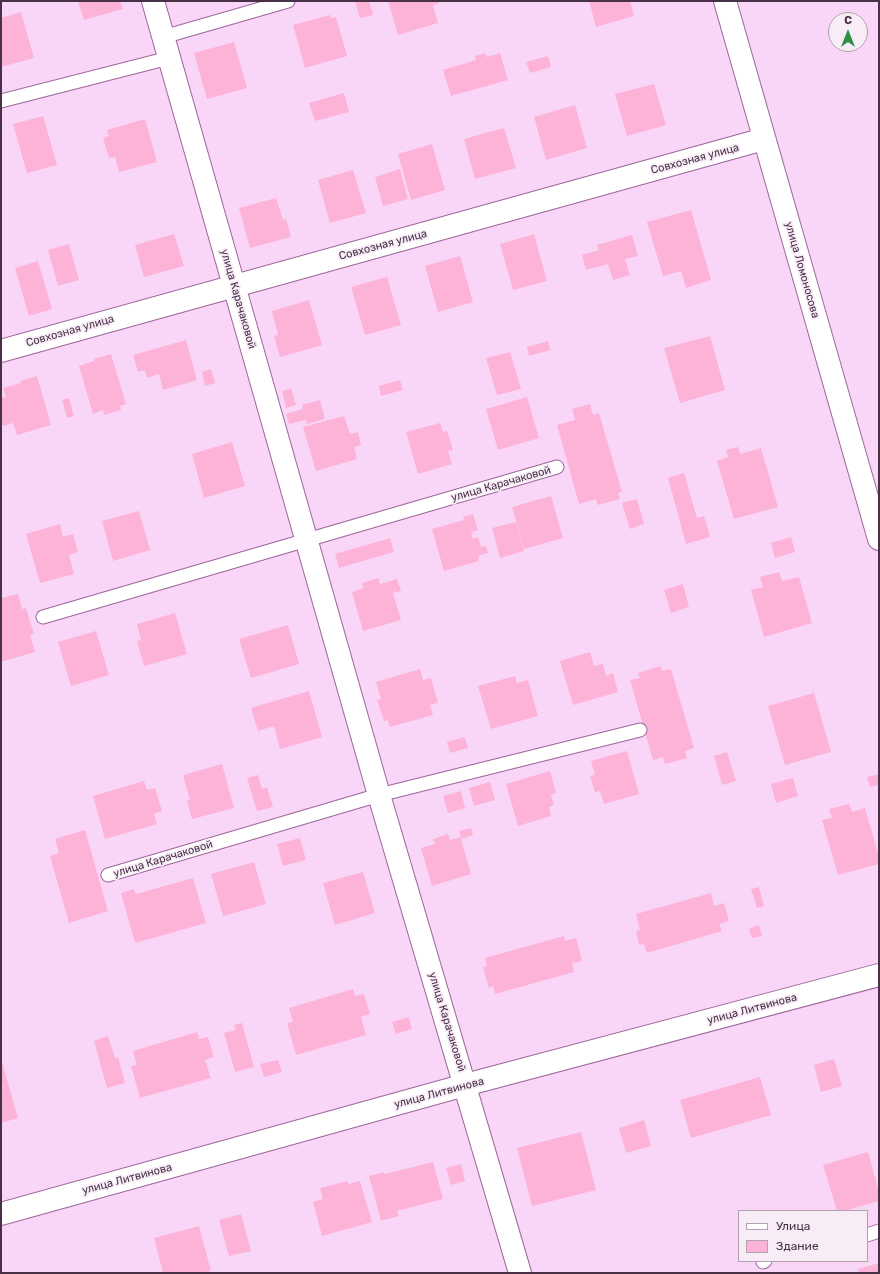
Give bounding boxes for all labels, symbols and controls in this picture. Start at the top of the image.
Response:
north arrow [828,12,868,52]
text: С [844,14,852,27]
street label: Совхозная улица [649,141,741,177]
street label: улица Ломоносова [782,220,822,320]
street label: Совхозная улица [337,227,429,263]
street label: улица Карачаковой [217,248,259,350]
street label: Совхозная улица [25,312,115,350]
street label: улица Карачаковой [450,463,552,505]
street label: улица Карачаковой [112,838,214,880]
street label: улица Карачаковой [426,971,468,1073]
street label: улица Литвинова [706,991,798,1027]
street label: улица Литвинова [393,1075,485,1111]
street label: улица Литвинова [81,1161,173,1197]
legend [738,1210,868,1262]
text: Улица [776,1219,810,1233]
text: Здание [776,1239,819,1253]

